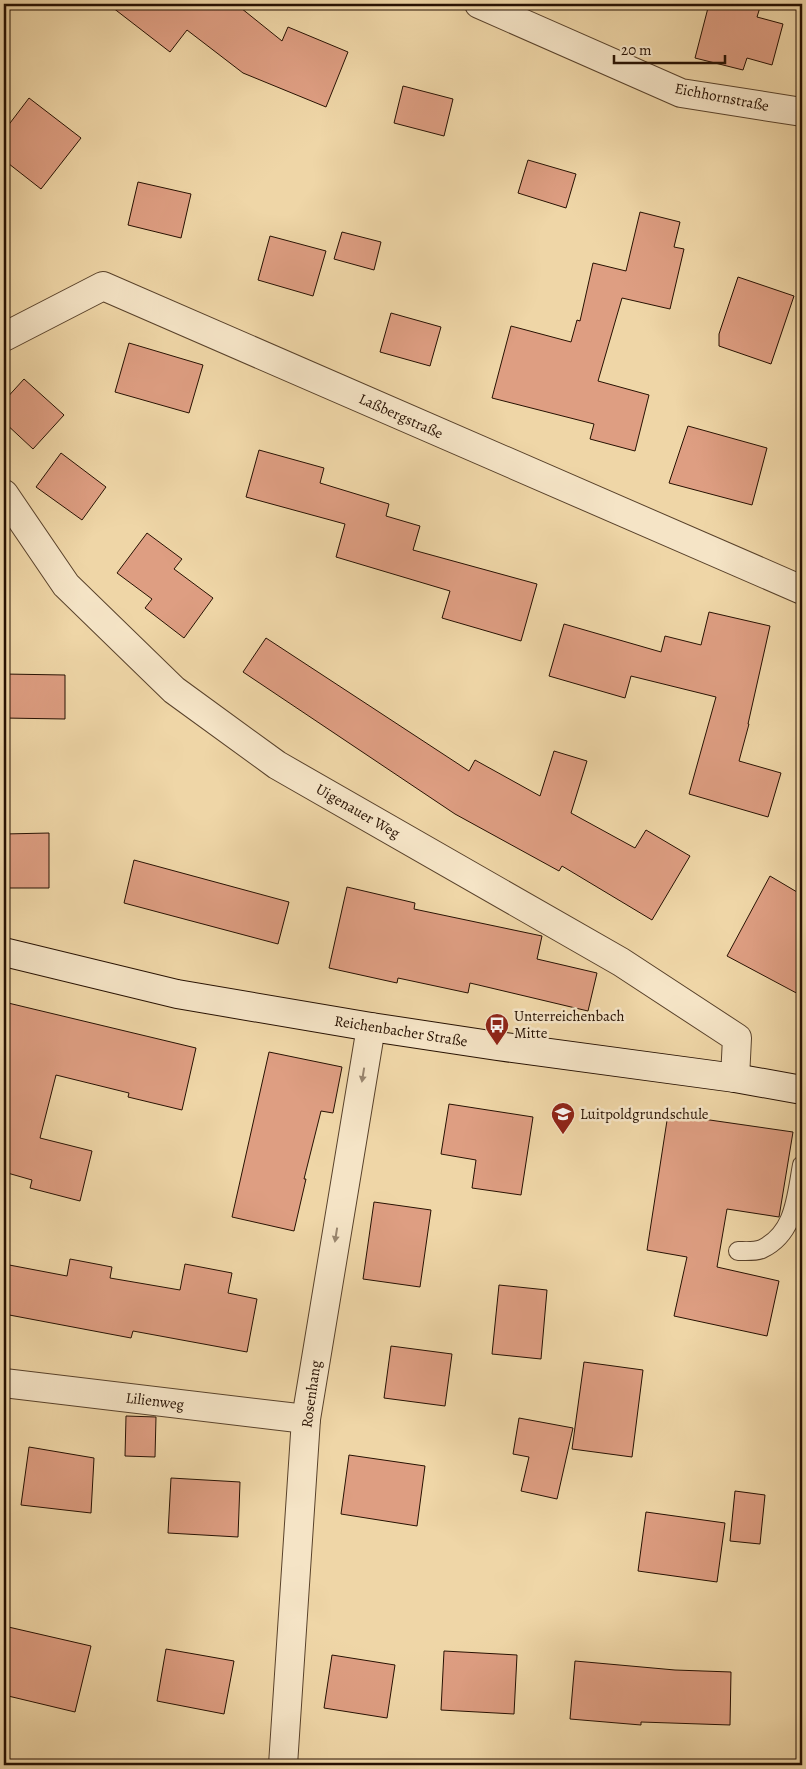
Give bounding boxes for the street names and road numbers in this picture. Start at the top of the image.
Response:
street label: Eichhornstraße [673,78,771,116]
street label: Laßbergstraße [356,389,447,444]
street label: Uigenauer Weg [312,779,404,843]
street label: Reichenbacher Straße [333,1011,469,1051]
street label: Rosenhang [296,1359,326,1429]
street label: Lilienweg [125,1387,186,1415]

